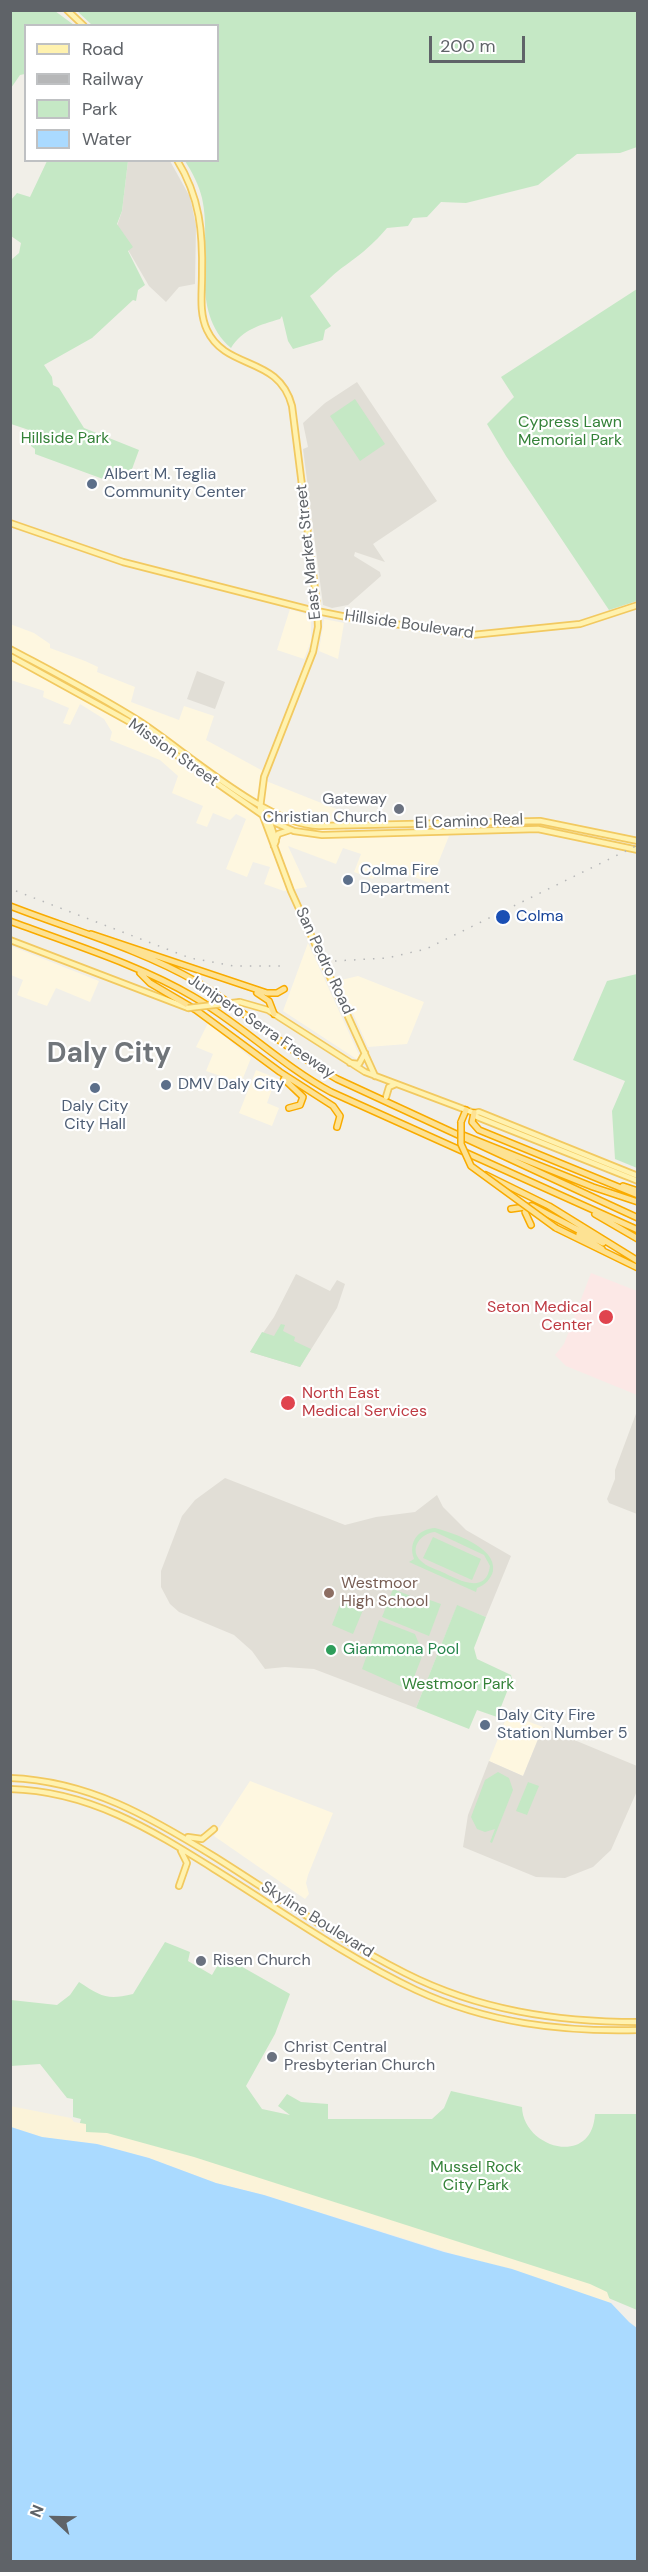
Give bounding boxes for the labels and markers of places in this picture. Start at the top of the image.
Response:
place label: Albert M. Teglia Community Center [104,465,246,503]
marker: Albert M. Teglia Community Center [85,477,99,491]
place label: Gateway Christian Church [263,790,387,828]
marker: Gateway Christian Church [392,802,406,816]
place label: Colma Fire Department [360,861,450,899]
marker: Colma Fire Department [341,873,355,887]
place label: Colma [516,907,563,927]
marker: Colma [494,908,512,926]
place label: DMV Daly City [178,1075,284,1095]
marker: DMV Daly City [159,1078,173,1092]
marker: Daly City City Hall [88,1081,102,1095]
place label: Daly City City Hall [62,1097,128,1135]
place label: Seton Medical Center [487,1298,592,1336]
marker: Seton Medical Center [597,1308,615,1326]
place label: North East Medical Services [302,1384,427,1422]
marker: North East Medical Services [279,1394,297,1412]
place label: Westmoor High School [341,1574,428,1612]
marker: Westmoor High School [322,1586,336,1600]
place label: Giammona Pool [343,1640,459,1660]
marker: Giammona Pool [324,1643,338,1657]
place label: Daly City Fire Station Number 5 [497,1706,628,1744]
marker: Daly City Fire Station Number 5 [478,1718,492,1732]
place label: Risen Church [213,1951,311,1971]
marker: Risen Church [194,1954,208,1968]
place label: Christ Central Presbyterian Church [284,2038,435,2076]
marker: Christ Central Presbyterian Church [265,2050,279,2064]

